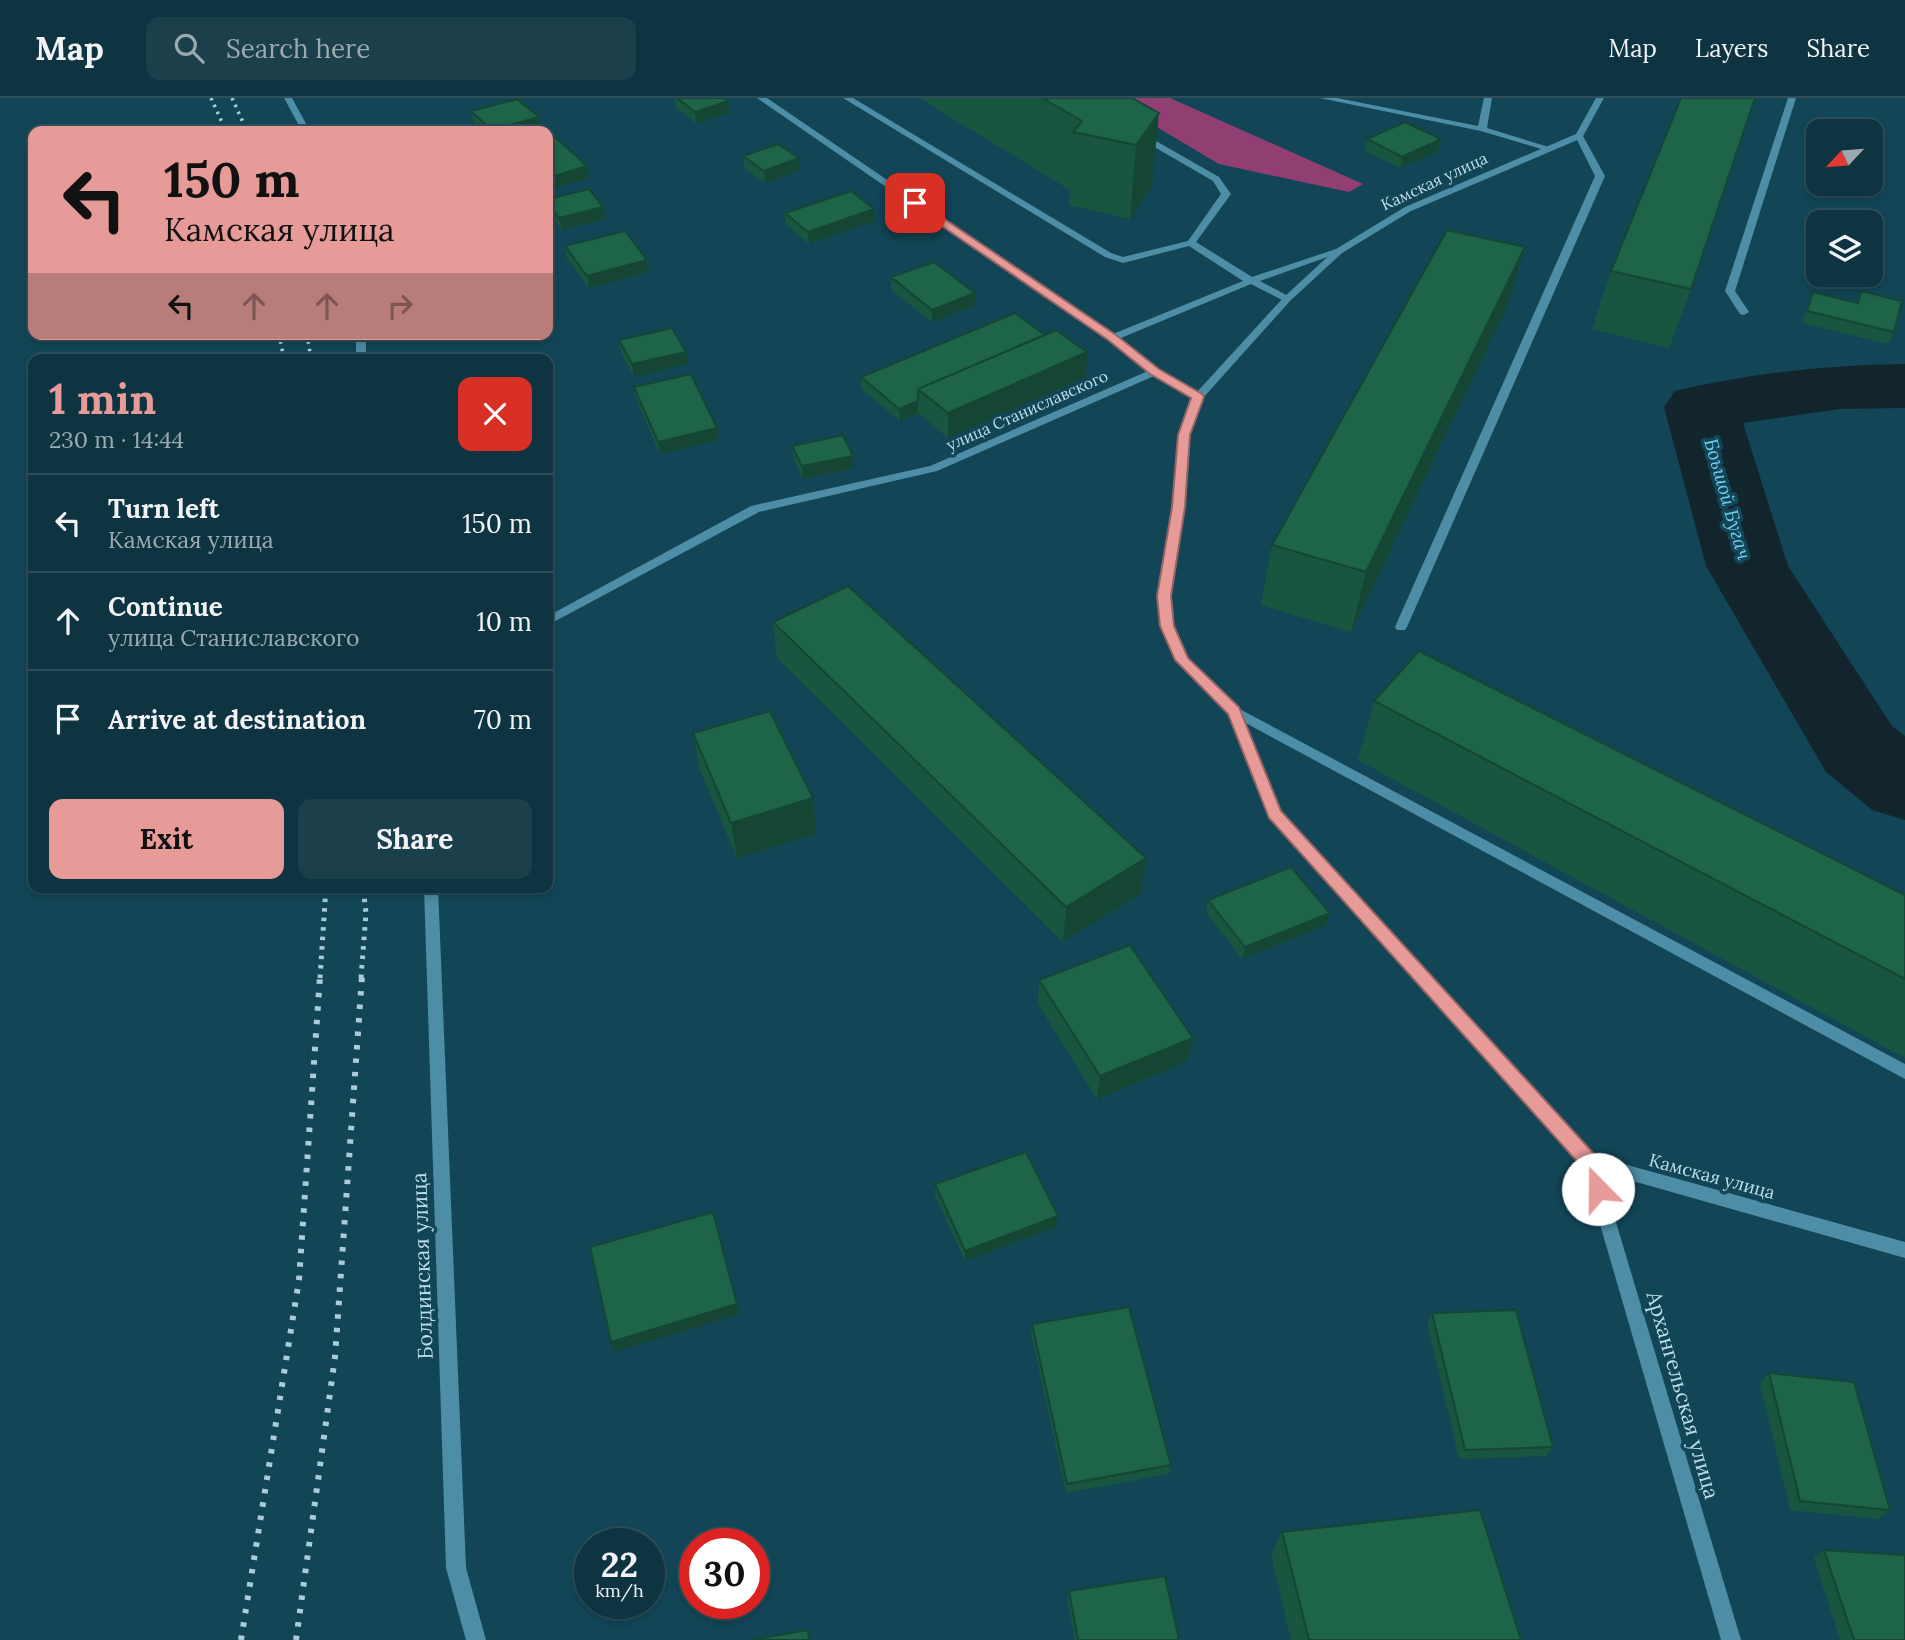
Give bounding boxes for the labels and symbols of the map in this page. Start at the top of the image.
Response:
north arrow [1806,119,1883,196]
street label: Камская улица [1378,148,1490,214]
pin [885,173,945,233]
street label: улица Станиславского [943,365,1111,455]
water label: Боьшой Бугач [1699,436,1757,562]
street label: Камская улица [1646,1148,1778,1204]
position arrow [1561,1152,1635,1226]
street label: Болдинская улица [405,1172,439,1360]
street label: Архангельская улица [1640,1287,1726,1502]
speed limit sign: 30 [679,1528,770,1619]

